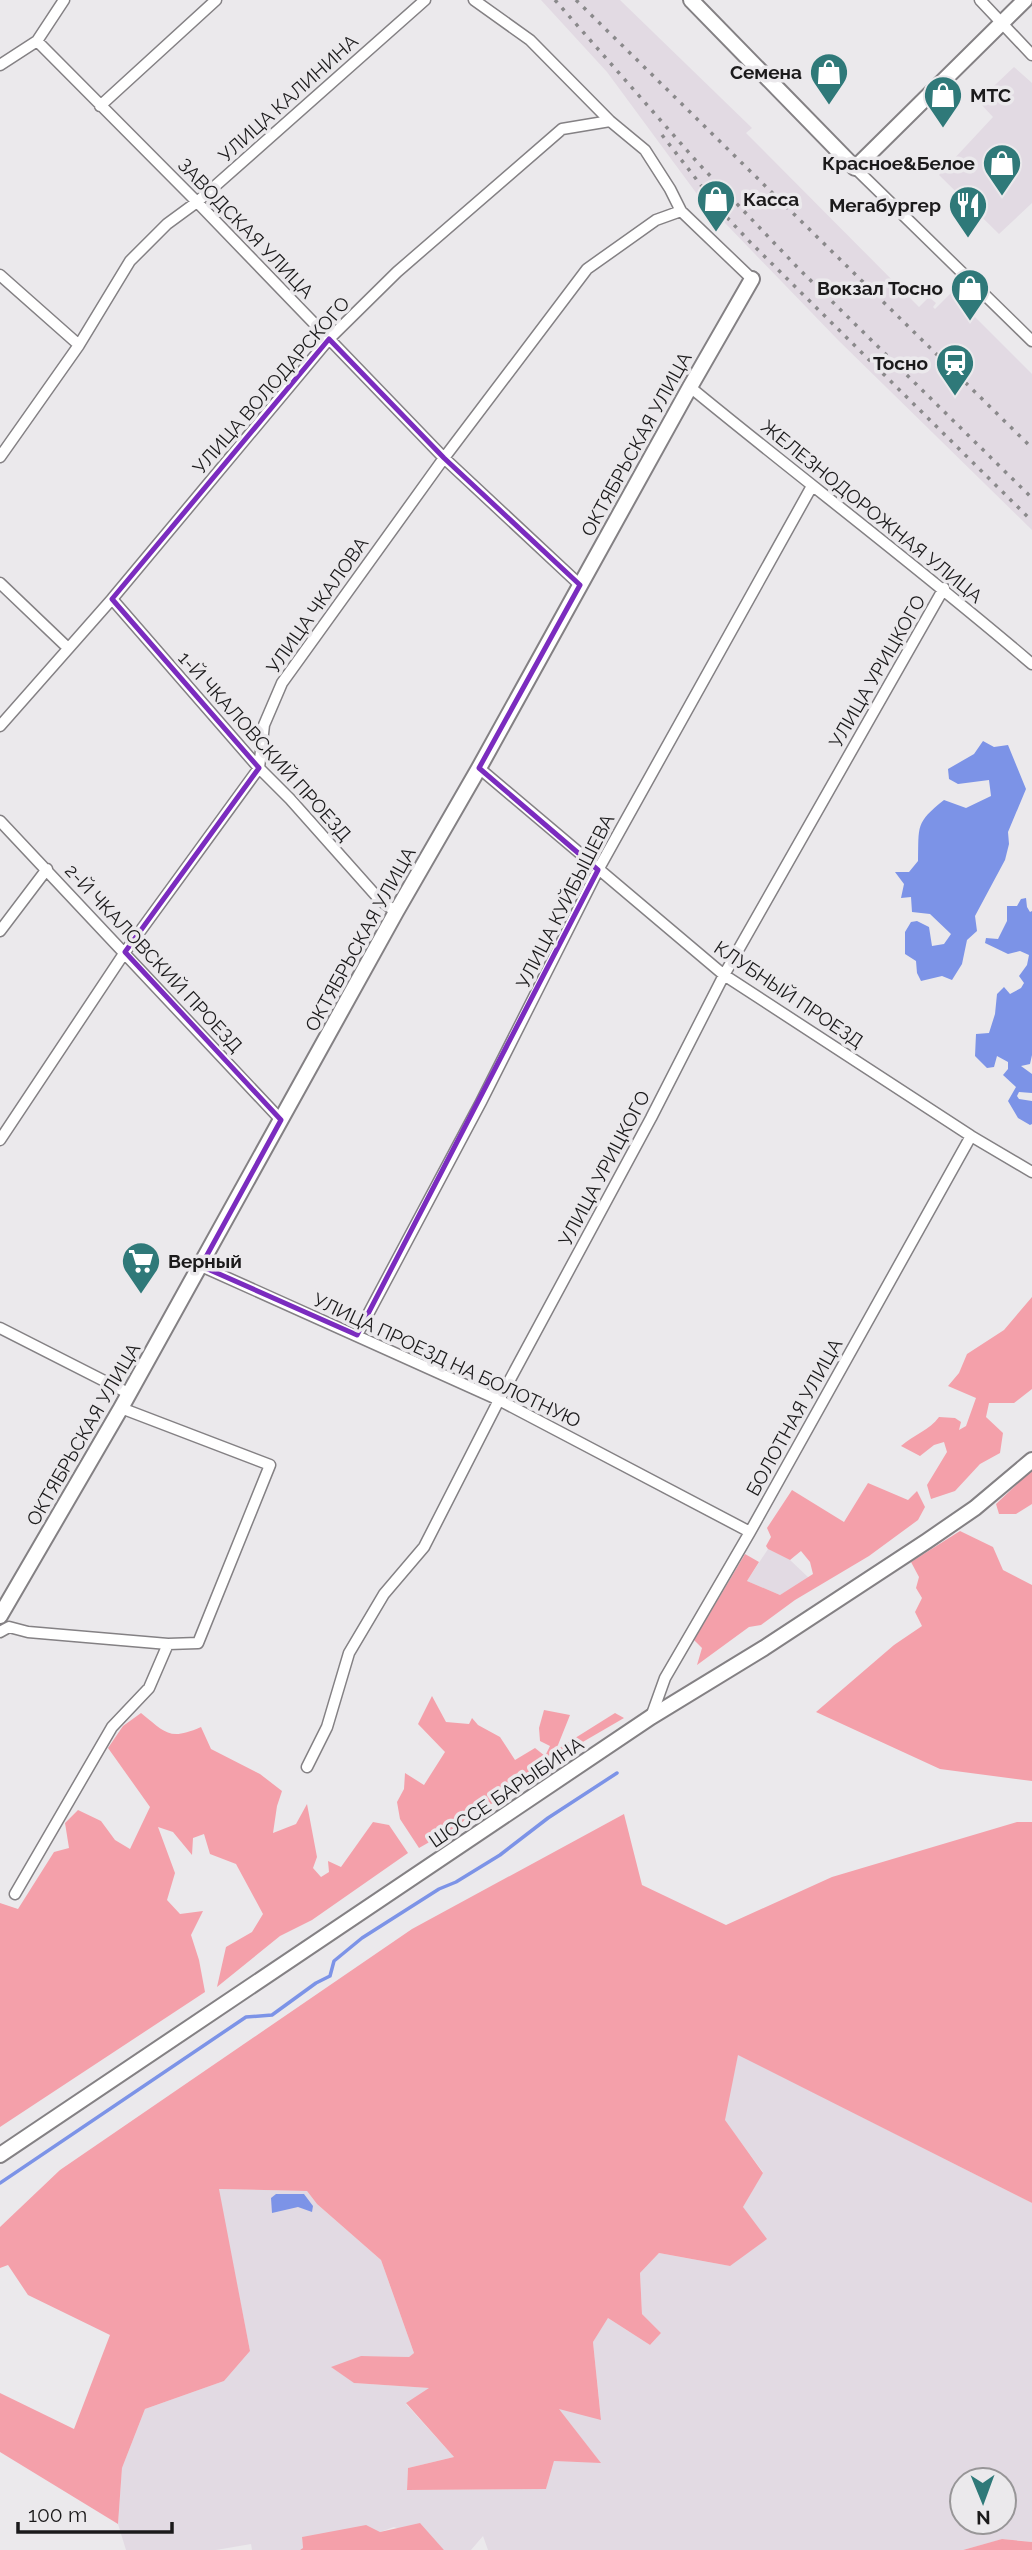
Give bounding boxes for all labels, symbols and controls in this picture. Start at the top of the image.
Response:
street label: УЛИЦА КАЛИНИНА [214,30,362,166]
shop icon: Семена [808,51,850,106]
place label: Семена [730,61,802,83]
shop icon: МТС [922,74,964,129]
place label: МТС [970,84,1011,106]
shop icon: Красное&Белое [981,142,1023,197]
place label: Красное&Белое [822,152,975,174]
street label: ЗАВОДСКАЯ УЛИЦА [174,154,319,303]
shop icon: Касса [695,178,737,233]
restaurant icon: Мегабургер [947,184,989,239]
place label: Касса [743,188,799,210]
place label: Мегабургер [829,194,941,216]
shop icon: Вокзал Тосно [949,267,991,322]
place label: Вокзал Тосно [817,277,943,299]
street label: УЛИЦА ВОЛОДАРСКОГО [188,292,354,478]
station icon: Тосно [934,342,976,397]
street label: ОКТЯБРЬСКАЯ УЛИЦА [576,348,696,540]
place label: Тосно [873,352,928,374]
street label: ЖЕЛЕЗНОДОРОЖНАЯ УЛИЦА [757,415,987,607]
street label: УЛИЦА ЧКАЛОВА [262,532,372,677]
street label: УЛИЦА УРИЦКОГО [824,591,930,751]
street label: 1-Й ЧКАЛОВСКИЙ ПРОЕЗД [174,647,356,845]
street label: УЛИЦА КУЙБЫШЕВА [511,810,619,992]
street label: ОКТЯБРЬСКАЯ УЛИЦА [300,843,420,1035]
street label: 2-Й ЧКАЛОВСКИЙ ПРОЕЗД [61,859,247,1057]
street label: КЛУБНЫЙ ПРОЕЗД [710,936,868,1052]
street label: УЛИЦА УРИЦКОГО [554,1087,654,1249]
supermarket icon: Верный [120,1240,162,1295]
place label: Верный [168,1250,242,1272]
street label: УЛИЦА ПРОЕЗД НА БОЛОТНУЮ [310,1288,584,1432]
street label: БОЛОТНАЯ УЛИЦА [742,1334,846,1499]
street label: ОКТЯБРЬСКАЯ УЛИЦА [22,1339,144,1529]
street label: ШОССЕ БАРЫБИНА [425,1732,587,1852]
north arrow [948,2466,1018,2536]
scale bar [18,2490,172,2534]
text: 100 m [28,2502,87,2527]
text: N [976,2507,991,2529]

